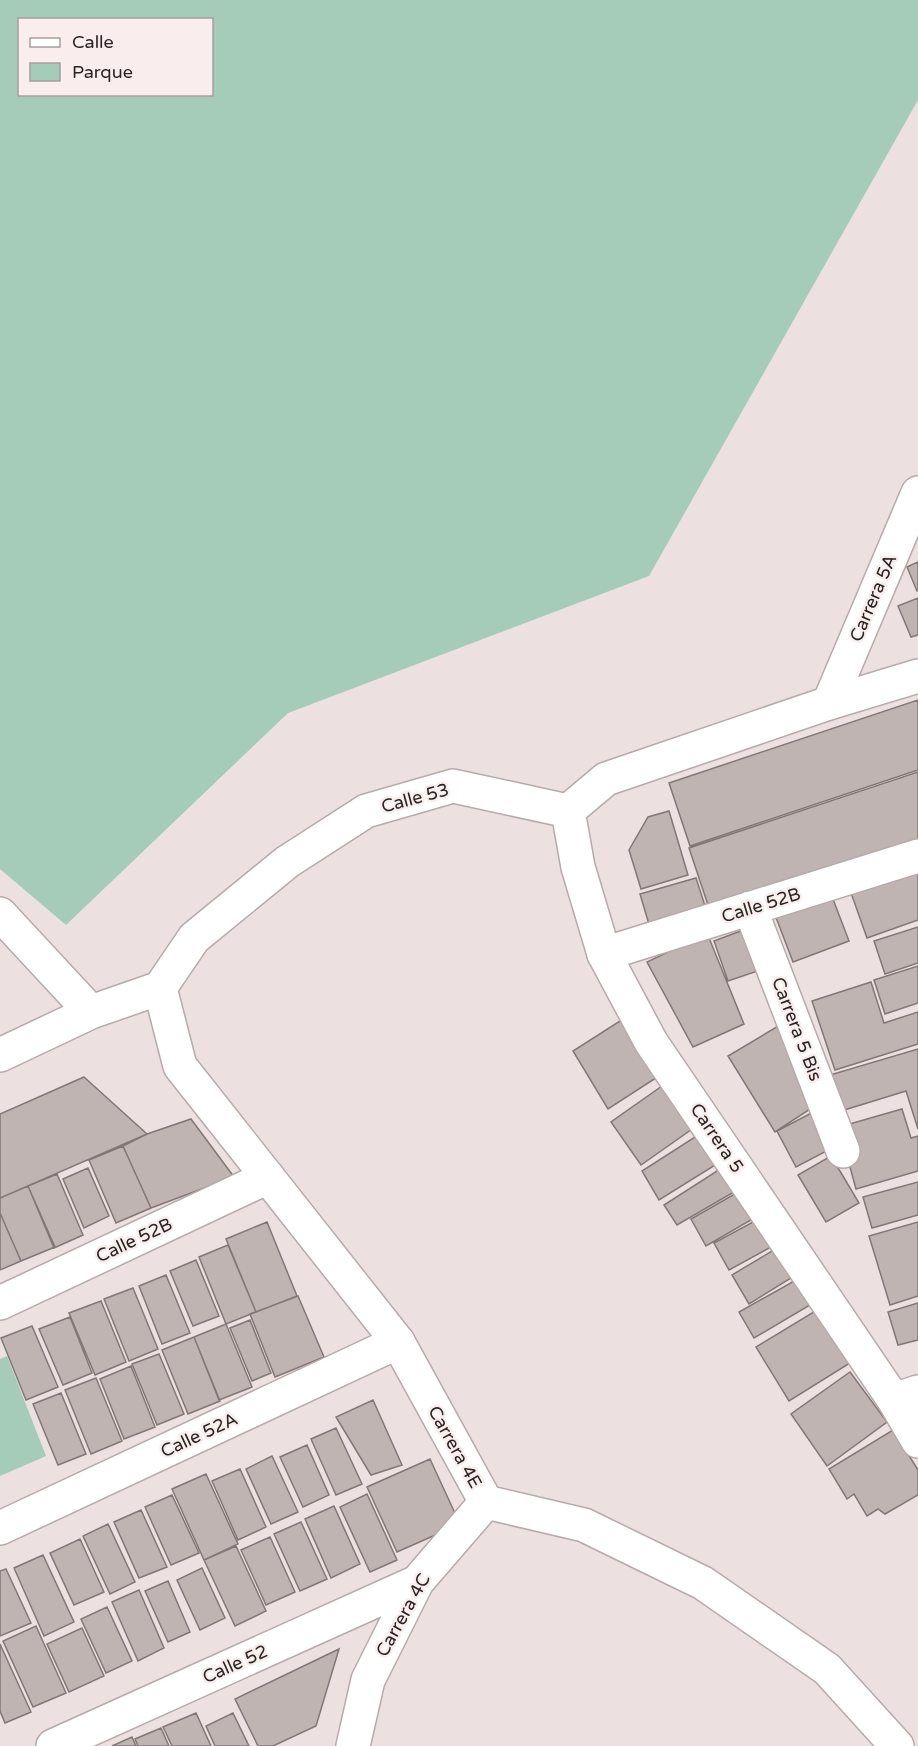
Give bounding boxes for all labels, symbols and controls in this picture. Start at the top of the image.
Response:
legend [18,18,213,96]
text: Calle [72,31,114,53]
text: Parque [72,61,133,83]
street label: Carrera 5A [845,551,901,645]
street label: Calle 53 [379,778,451,818]
street label: Calle 52B [719,883,803,927]
street label: Carrera 5 Bis [767,974,827,1084]
street label: Carrera 5 [686,1099,748,1177]
street label: Calle 52B [92,1213,176,1267]
street label: Carrera 4E [423,1402,487,1492]
street label: Calle 52A [157,1408,241,1462]
street label: Carrera 4C [371,1570,435,1660]
street label: Calle 52 [199,1640,271,1688]

